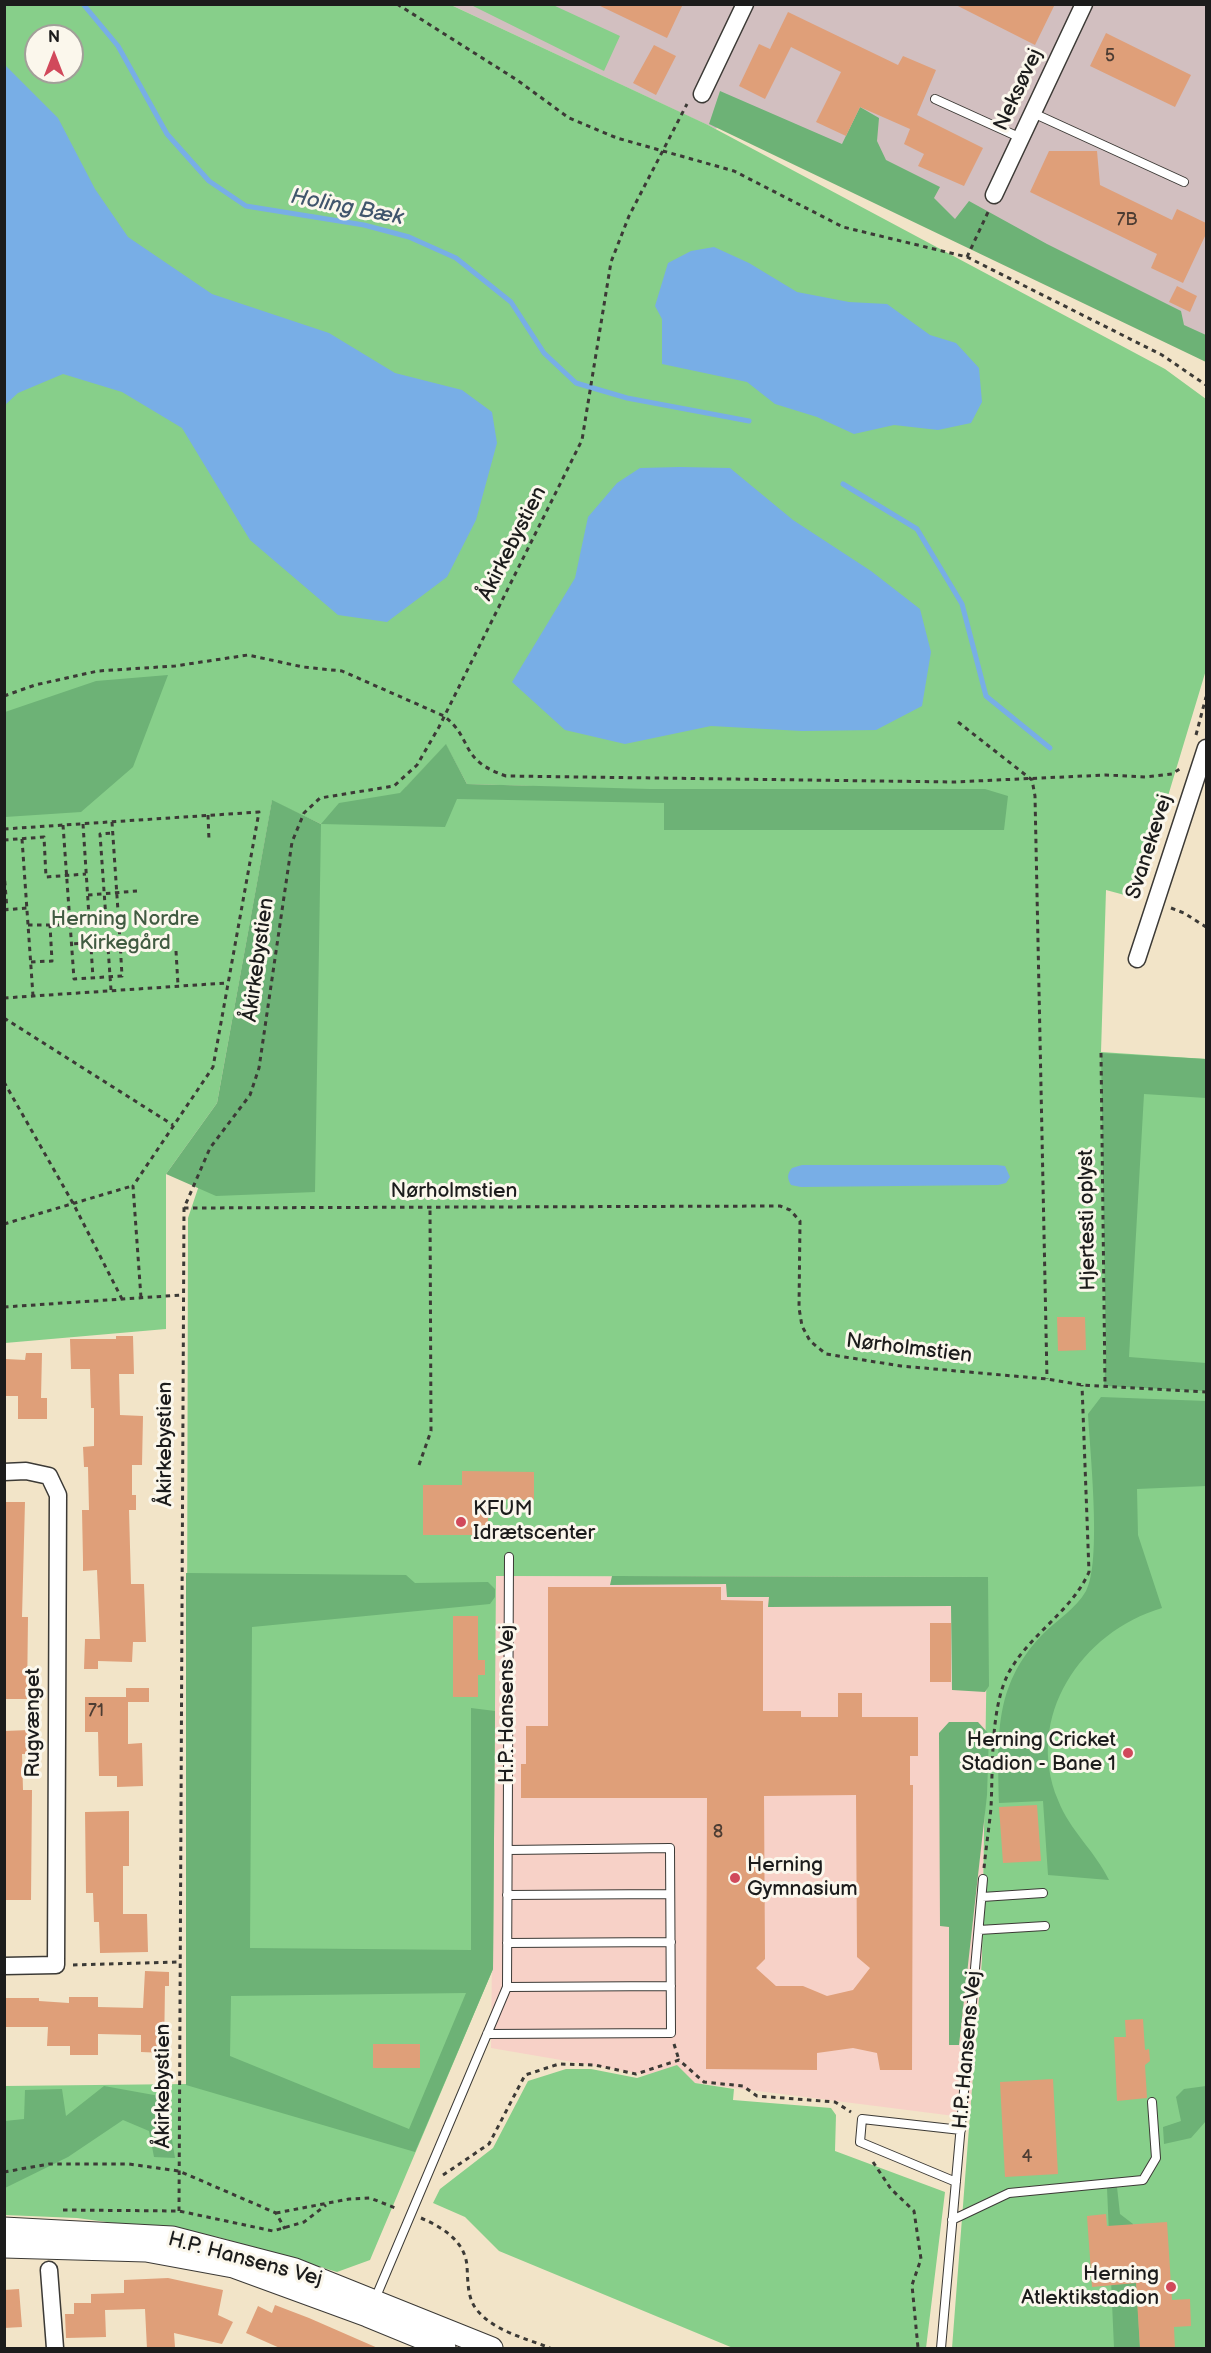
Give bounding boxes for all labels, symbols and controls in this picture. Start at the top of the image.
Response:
north arrow [24,24,84,84]
text: N [48,28,60,47]
street label: Neksøvej [989,45,1049,135]
house number: 5 [1105,45,1115,67]
water label: Holing Bæk [288,184,406,232]
house number: 7B [1116,209,1138,231]
street label: Åkirkebystien [473,483,553,605]
street label: Svanekevej [1121,792,1179,902]
street label: Åkirkebystien [238,896,280,1024]
park label: Herning Nordre Kirkegård [51,907,199,957]
street label: Hjertesti oplyst [1074,1149,1102,1291]
street label: Nørholmstien [391,1179,517,1205]
street label: Nørholmstien [845,1329,973,1369]
street label: Åkirkebystien [153,1382,179,1506]
place label: KFUM Idrætscenter [473,1497,595,1547]
marker: KFUM Idrætscenter [454,1515,468,1529]
street label: H.P. Hansens Vej [495,1625,521,1783]
street label: Rugvænget [21,1668,47,1778]
house number: 71 [88,1700,104,1722]
place label: Herning Cricket Stadion - Bane 1 [961,1728,1116,1778]
marker: Herning Cricket Stadion - Bane 1 [1121,1746,1135,1760]
house number: 8 [713,1821,723,1843]
place label: Herning Gymnasium [747,1853,858,1903]
marker: Herning Gymnasium [728,1871,742,1885]
street label: H.P. Hansens Vej [949,1970,987,2130]
street label: Åkirkebystien [151,2024,177,2148]
house number: 4 [1022,2146,1032,2168]
street label: H.P. Hansens Vej [165,2227,325,2293]
place label: Herning Atlektikstadion [1021,2262,1159,2312]
marker: Herning Atlektikstadion [1164,2280,1178,2294]

